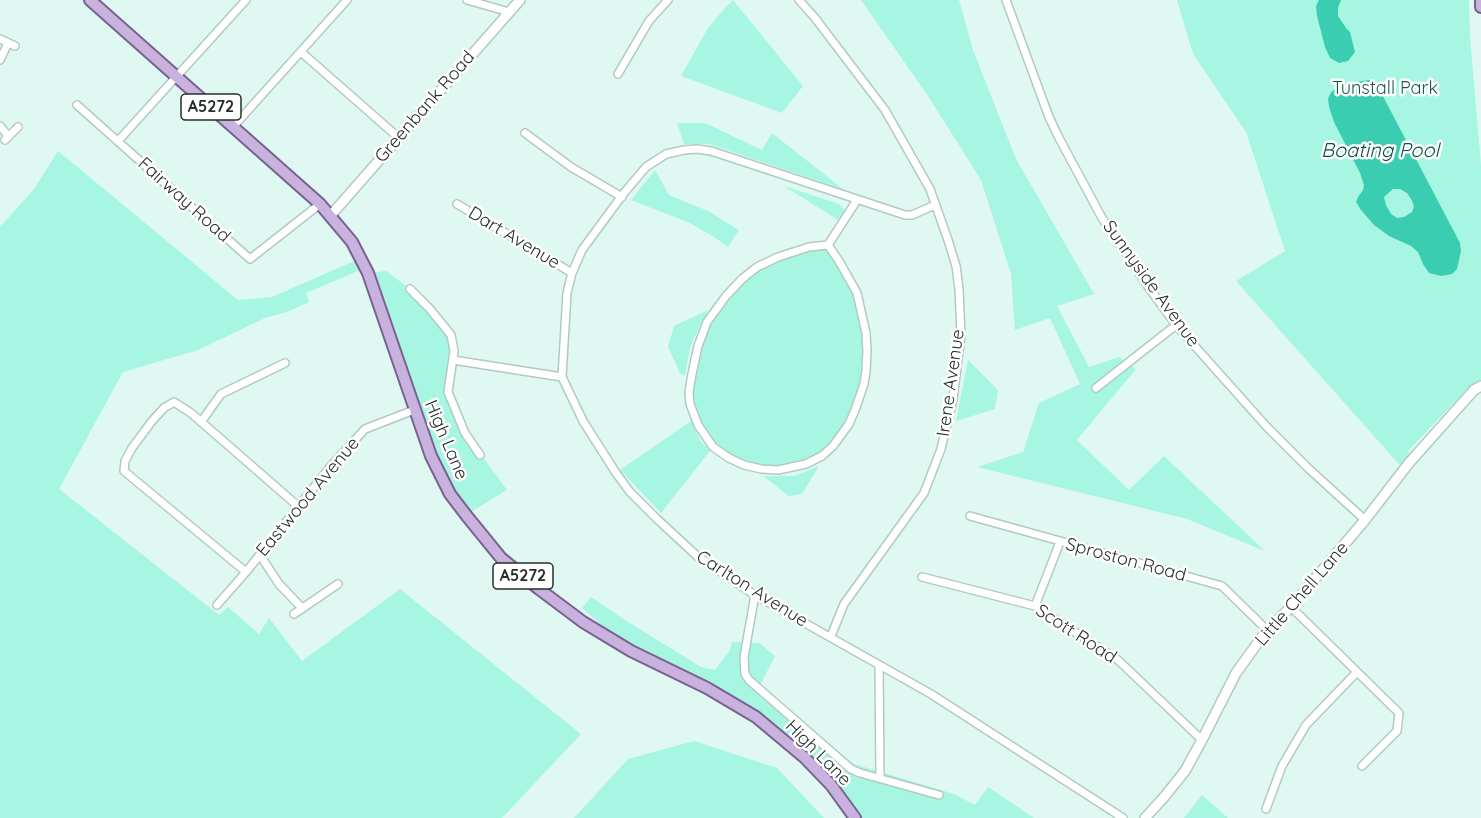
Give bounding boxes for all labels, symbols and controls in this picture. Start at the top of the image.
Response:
street label: Greenbank Road [371,47,479,167]
park label: Tunstall Park [1332,78,1438,100]
road number: A5272 [181,94,241,120]
water label: Boating Pool [1321,139,1439,163]
street label: Fairway Road [133,153,235,247]
street label: Dart Avenue [464,202,564,274]
street label: Sunnyside Avenue [1098,217,1204,351]
street label: Irene Avenue [933,328,969,438]
street label: High Lane [420,397,472,483]
street label: Eastwood Avenue [252,433,364,561]
street label: Sproston Road [1063,534,1189,586]
street label: Little Chell Lane [1251,537,1353,651]
street label: Carlton Avenue [692,546,812,632]
road number: A5272 [493,563,553,589]
street label: Scott Road [1032,600,1120,668]
street label: High Lane [781,716,855,790]

